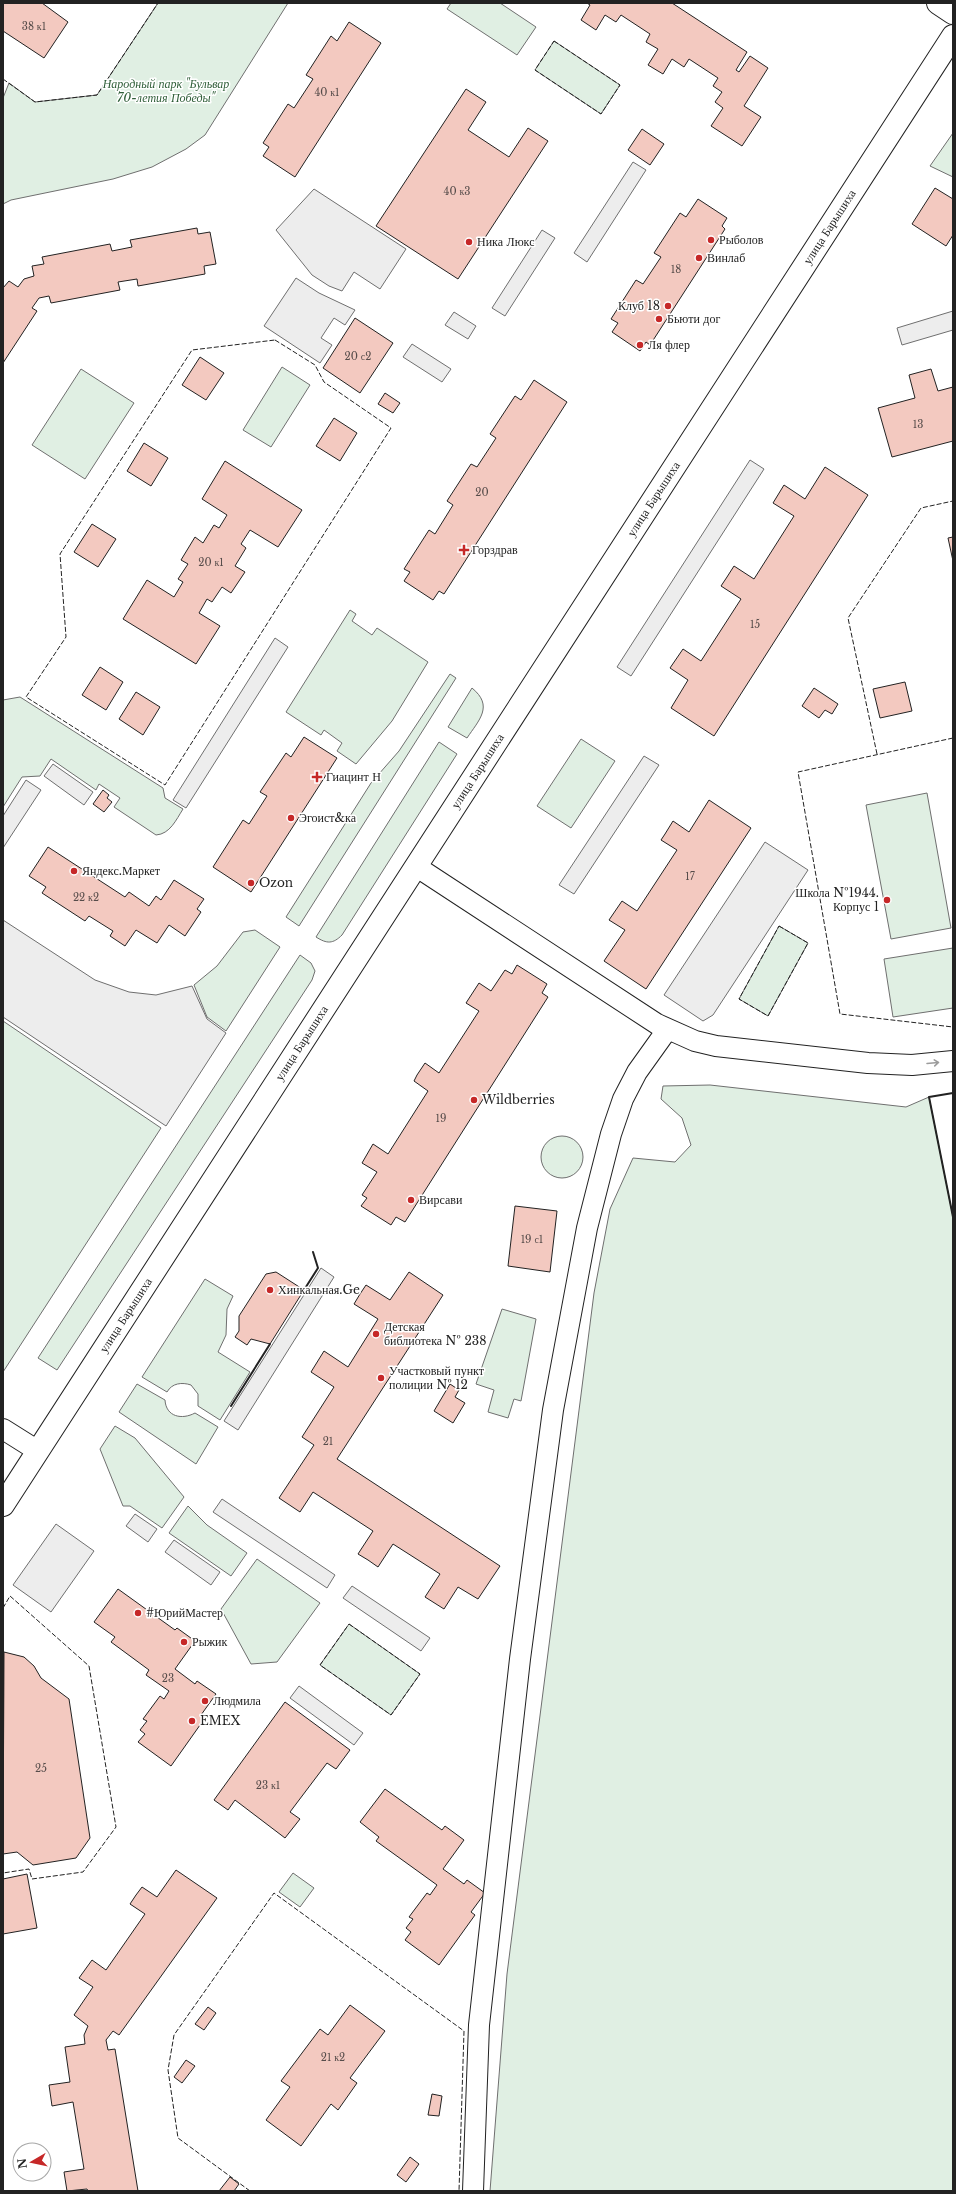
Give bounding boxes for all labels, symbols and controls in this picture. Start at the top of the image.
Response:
house number: 38 к1 [22,20,46,33]
park label: Народный парк "Бульвар 70-летия Победы" [102,76,229,105]
house number: 40 к1 [314,86,340,99]
house number: 40 к3 [444,185,470,198]
street label: улица Барышиха [799,186,859,267]
place label: Рыболов [719,232,764,247]
place label: Ника Люкс [477,234,534,249]
marker: Рыболов [706,235,716,245]
marker: Ника Люкс [464,237,474,247]
place label: Винлаб [707,250,745,265]
marker: Винлаб [694,253,704,263]
house number: 18 [671,263,681,276]
place label: Клуб 18 [618,298,660,313]
marker: Клуб 18 [663,301,673,311]
place label: Бьюти дог [667,311,720,326]
marker: Бьюти дог [654,314,664,324]
place label: Ля флер [648,337,690,352]
marker: Ля флер [635,340,645,350]
house number: 20 с2 [345,350,371,363]
house number: 13 [913,418,923,431]
street label: улица Барышиха [623,458,683,539]
house number: 20 [475,486,489,499]
place label: Горздрав [472,542,518,557]
marker: Горздрав [459,545,469,555]
house number: 20 к1 [198,556,224,569]
house number: 15 [750,618,760,631]
street label: улица Барышиха [447,730,507,811]
place label: Гиацинт Н [326,769,381,784]
marker: Гиацинт Н [311,771,323,783]
place label: Эгоист&ка [299,810,357,825]
marker: Эгоист&ка [286,813,296,823]
place label: Яндекс.Маркет [82,863,161,878]
marker: Яндекс.Маркет [69,866,79,876]
house number: 17 [685,870,696,883]
place label: Ozon [259,875,293,890]
marker: Ozon [246,878,256,888]
place label: Школа №1944. Корпус 1 [795,885,879,914]
house number: 22 к2 [73,891,99,904]
marker: Школа №1944. Корпус 1 [882,895,892,905]
street label: улица Барышиха [272,1002,331,1083]
one-way arrow [926,1059,939,1067]
place label: Wildberries [481,1092,555,1107]
marker: Wildberries [469,1095,479,1105]
house number: 19 [436,1112,446,1125]
place label: Вирсави [419,1192,463,1207]
marker: Вирсави [406,1195,416,1205]
house number: 19 с1 [521,1233,543,1246]
street label: улица Барышиха [96,1274,155,1355]
place label: Хинкальная.Ge [278,1282,360,1297]
marker: Хинкальная.Ge [265,1285,275,1295]
place label: Детская библиотека № 238 [384,1319,487,1348]
marker: Детская библиотека № 238 [371,1329,381,1339]
place label: Участковый пункт полиции № 12 [389,1363,485,1392]
marker: Участковый пункт полиции № 12 [376,1373,386,1383]
house number: 21 [323,1435,333,1448]
place label: #ЮрийМастер [146,1605,223,1620]
marker: #ЮрийМастер [133,1608,143,1618]
place label: Рыжик [192,1634,227,1649]
marker: Рыжик [179,1637,189,1647]
house number: 23 [162,1672,174,1685]
place label: Людмила [213,1693,262,1708]
marker: Людмила [200,1696,210,1706]
place label: EMEX [200,1713,241,1728]
marker: EMEX [187,1716,197,1726]
house number: 25 [35,1762,47,1775]
house number: 23 к1 [256,1779,280,1792]
house number: 21 к2 [321,2051,345,2064]
north arrow [12,2142,52,2182]
text: N [14,2157,30,2170]

